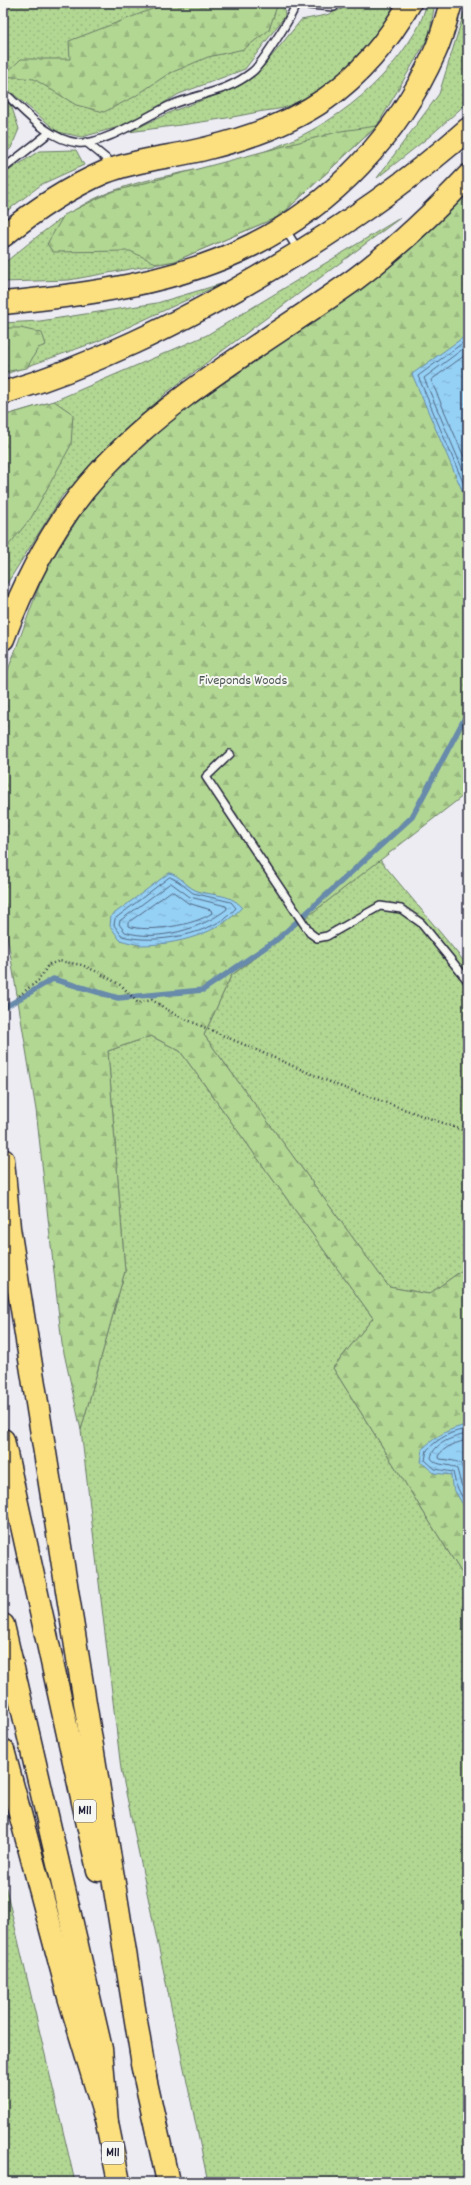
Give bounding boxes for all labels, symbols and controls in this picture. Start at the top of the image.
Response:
park label: Fiveponds Woods [199,671,287,691]
road number: M11 [74,1800,96,1822]
road number: M11 [102,2142,124,2164]

